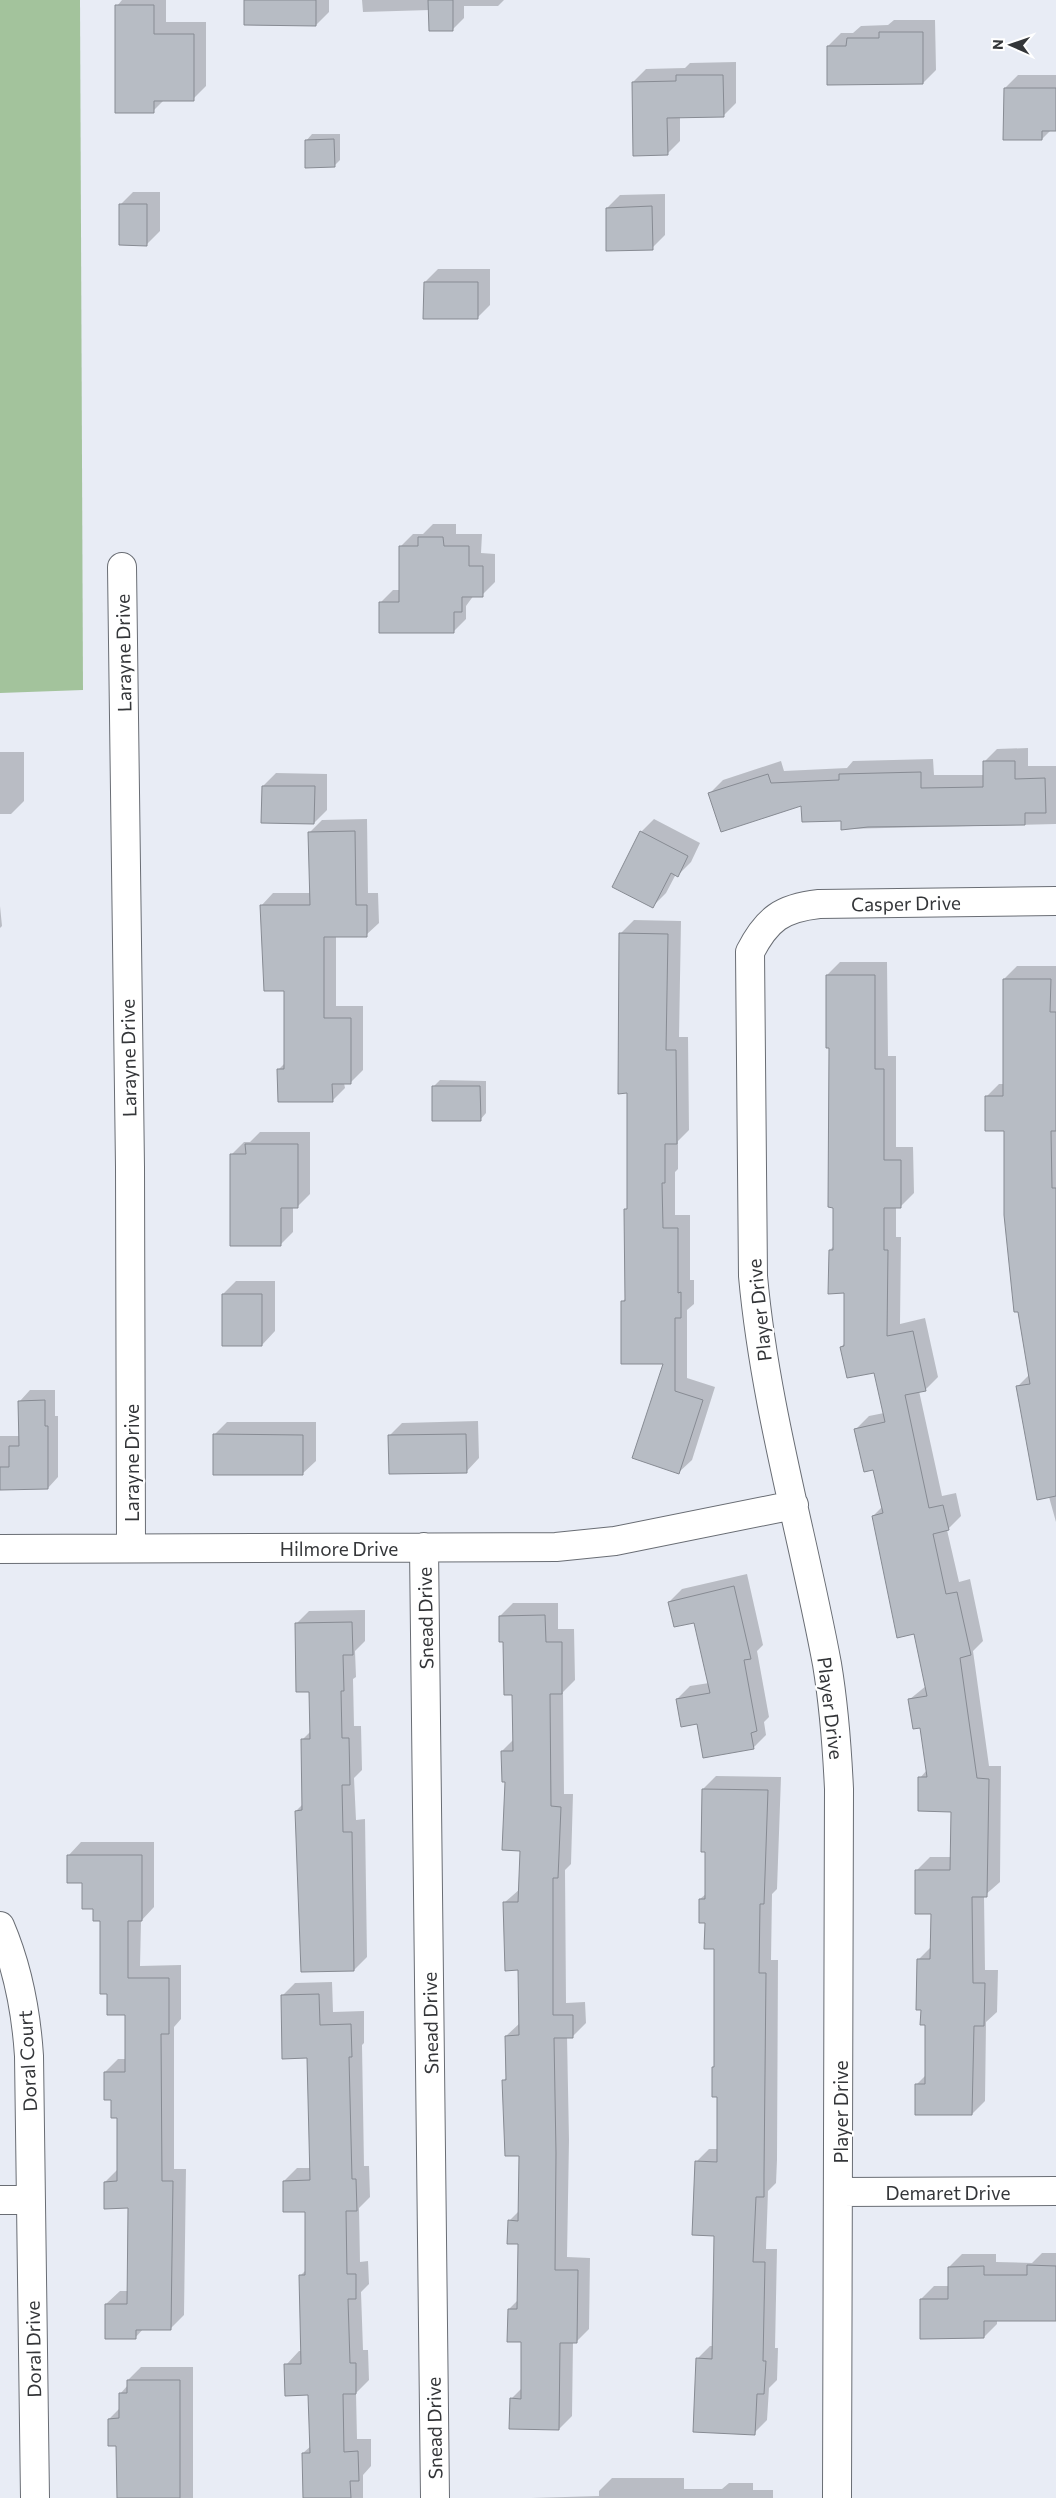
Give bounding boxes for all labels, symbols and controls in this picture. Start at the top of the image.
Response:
north arrow [986,20,1036,70]
text: N [989,39,1006,50]
street label: Larayne Drive [110,594,136,712]
street label: Casper Drive [851,891,961,915]
street label: Larayne Drive [115,999,141,1117]
street label: Player Drive [742,1258,776,1362]
street label: Larayne Drive [120,1404,143,1522]
street label: Hilmore Drive [280,1537,398,1560]
street label: Snead Drive [413,1567,437,1669]
street label: Player Drive [813,1655,849,1761]
street label: Snead Drive [418,1972,442,2074]
street label: Doral Court [13,2010,41,2112]
street label: Player Drive [829,2060,852,2164]
street label: Demaret Drive [885,2181,1011,2204]
street label: Doral Drive [21,2300,45,2398]
street label: Snead Drive [422,2377,446,2479]

